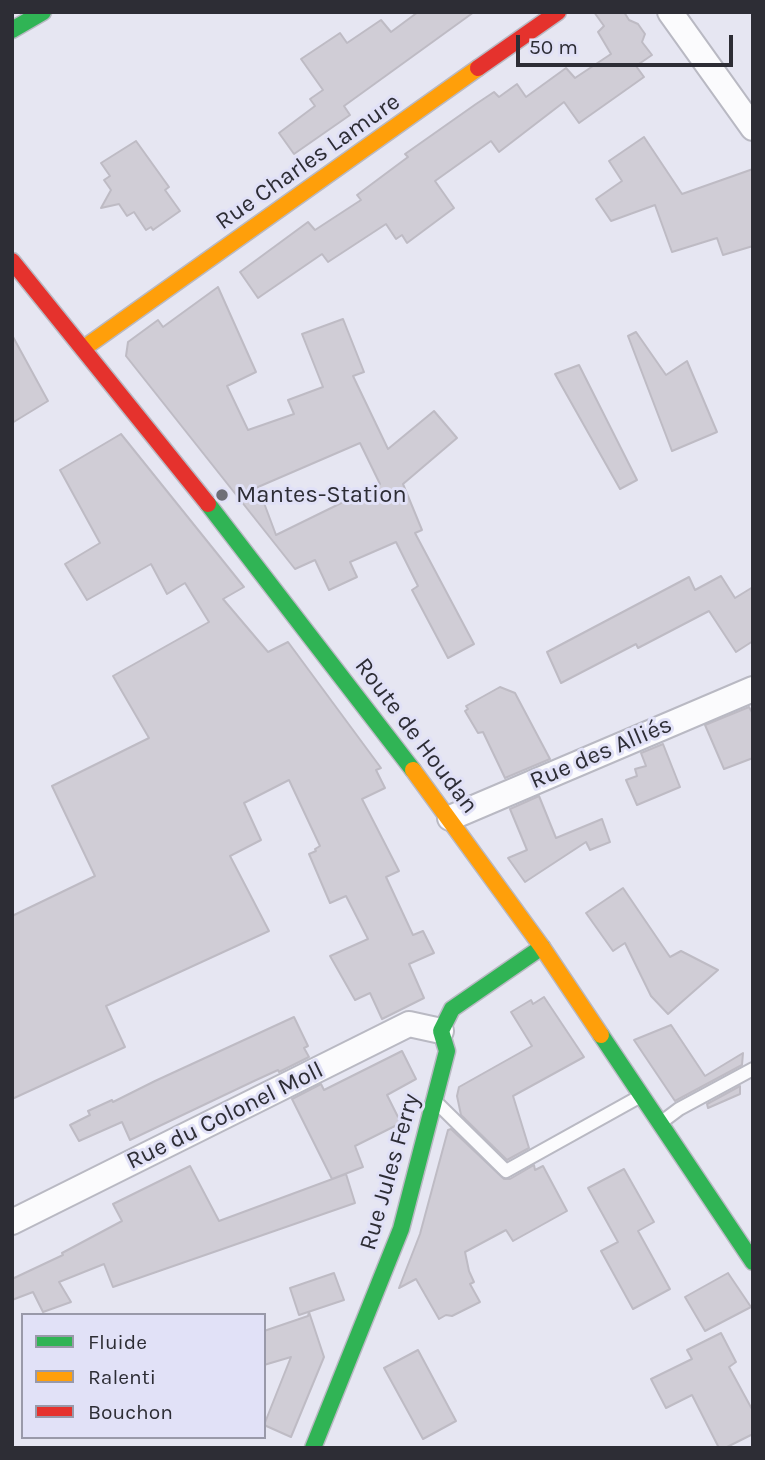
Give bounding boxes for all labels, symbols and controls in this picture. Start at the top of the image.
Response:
scale bar [520,21,737,65]
text: 50 m [529,35,578,59]
street label: Rue Charles Lamure [210,88,406,236]
place label: Mantes-Station [236,481,407,509]
marker: Mantes-Station [214,487,230,503]
street label: Route de Houdan [348,653,484,819]
street label: Rue des Alliés [526,710,676,796]
street label: Rue du Colonel Moll [122,1056,328,1176]
street label: Rue Jules Ferry [354,1090,426,1254]
legend [21,1313,266,1439]
text: Fluide [88,1330,147,1354]
text: Ralenti [88,1365,156,1389]
text: Bouchon [88,1400,173,1424]

